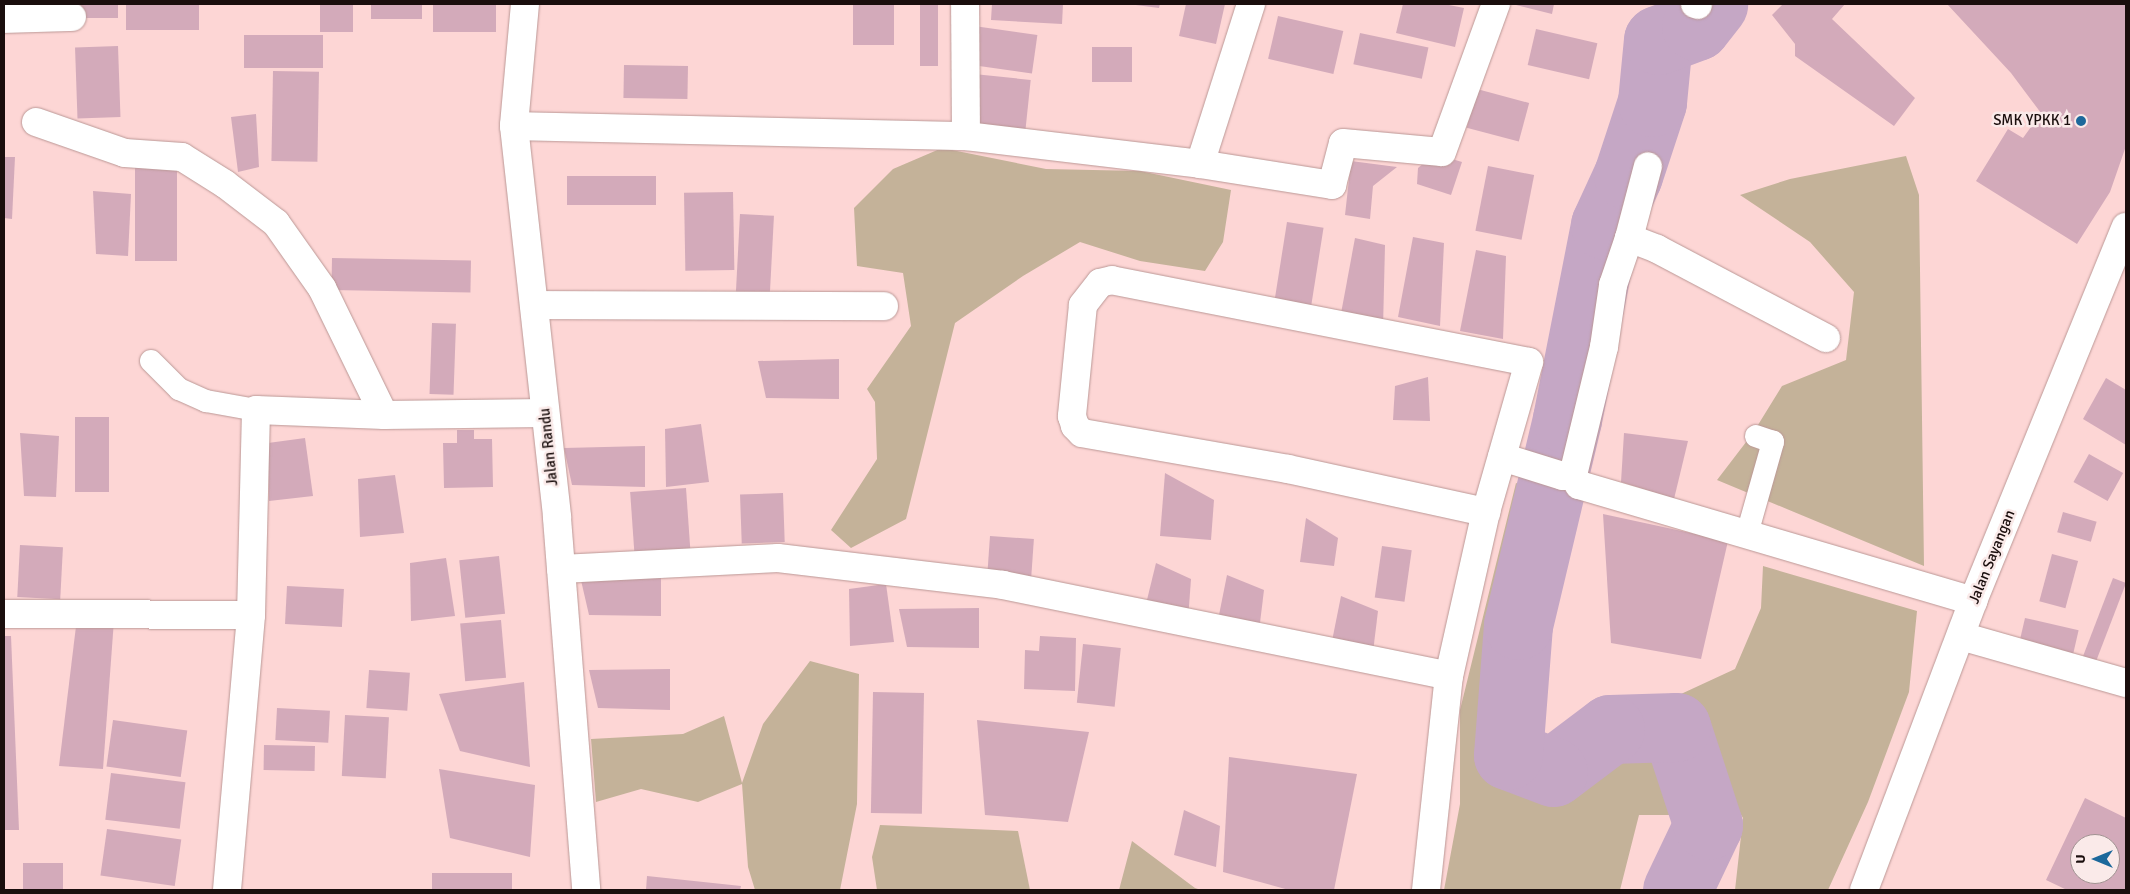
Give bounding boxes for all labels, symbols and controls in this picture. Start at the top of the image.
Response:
place label: SMK YPKK 1 [1993,112,2071,130]
marker: SMK YPKK 1 [2075,115,2087,127]
street label: Jalan Randu [536,407,562,487]
street label: Jalan Sayangan [1965,507,2019,607]
north arrow [2070,834,2120,884]
text: U [2072,854,2089,864]

